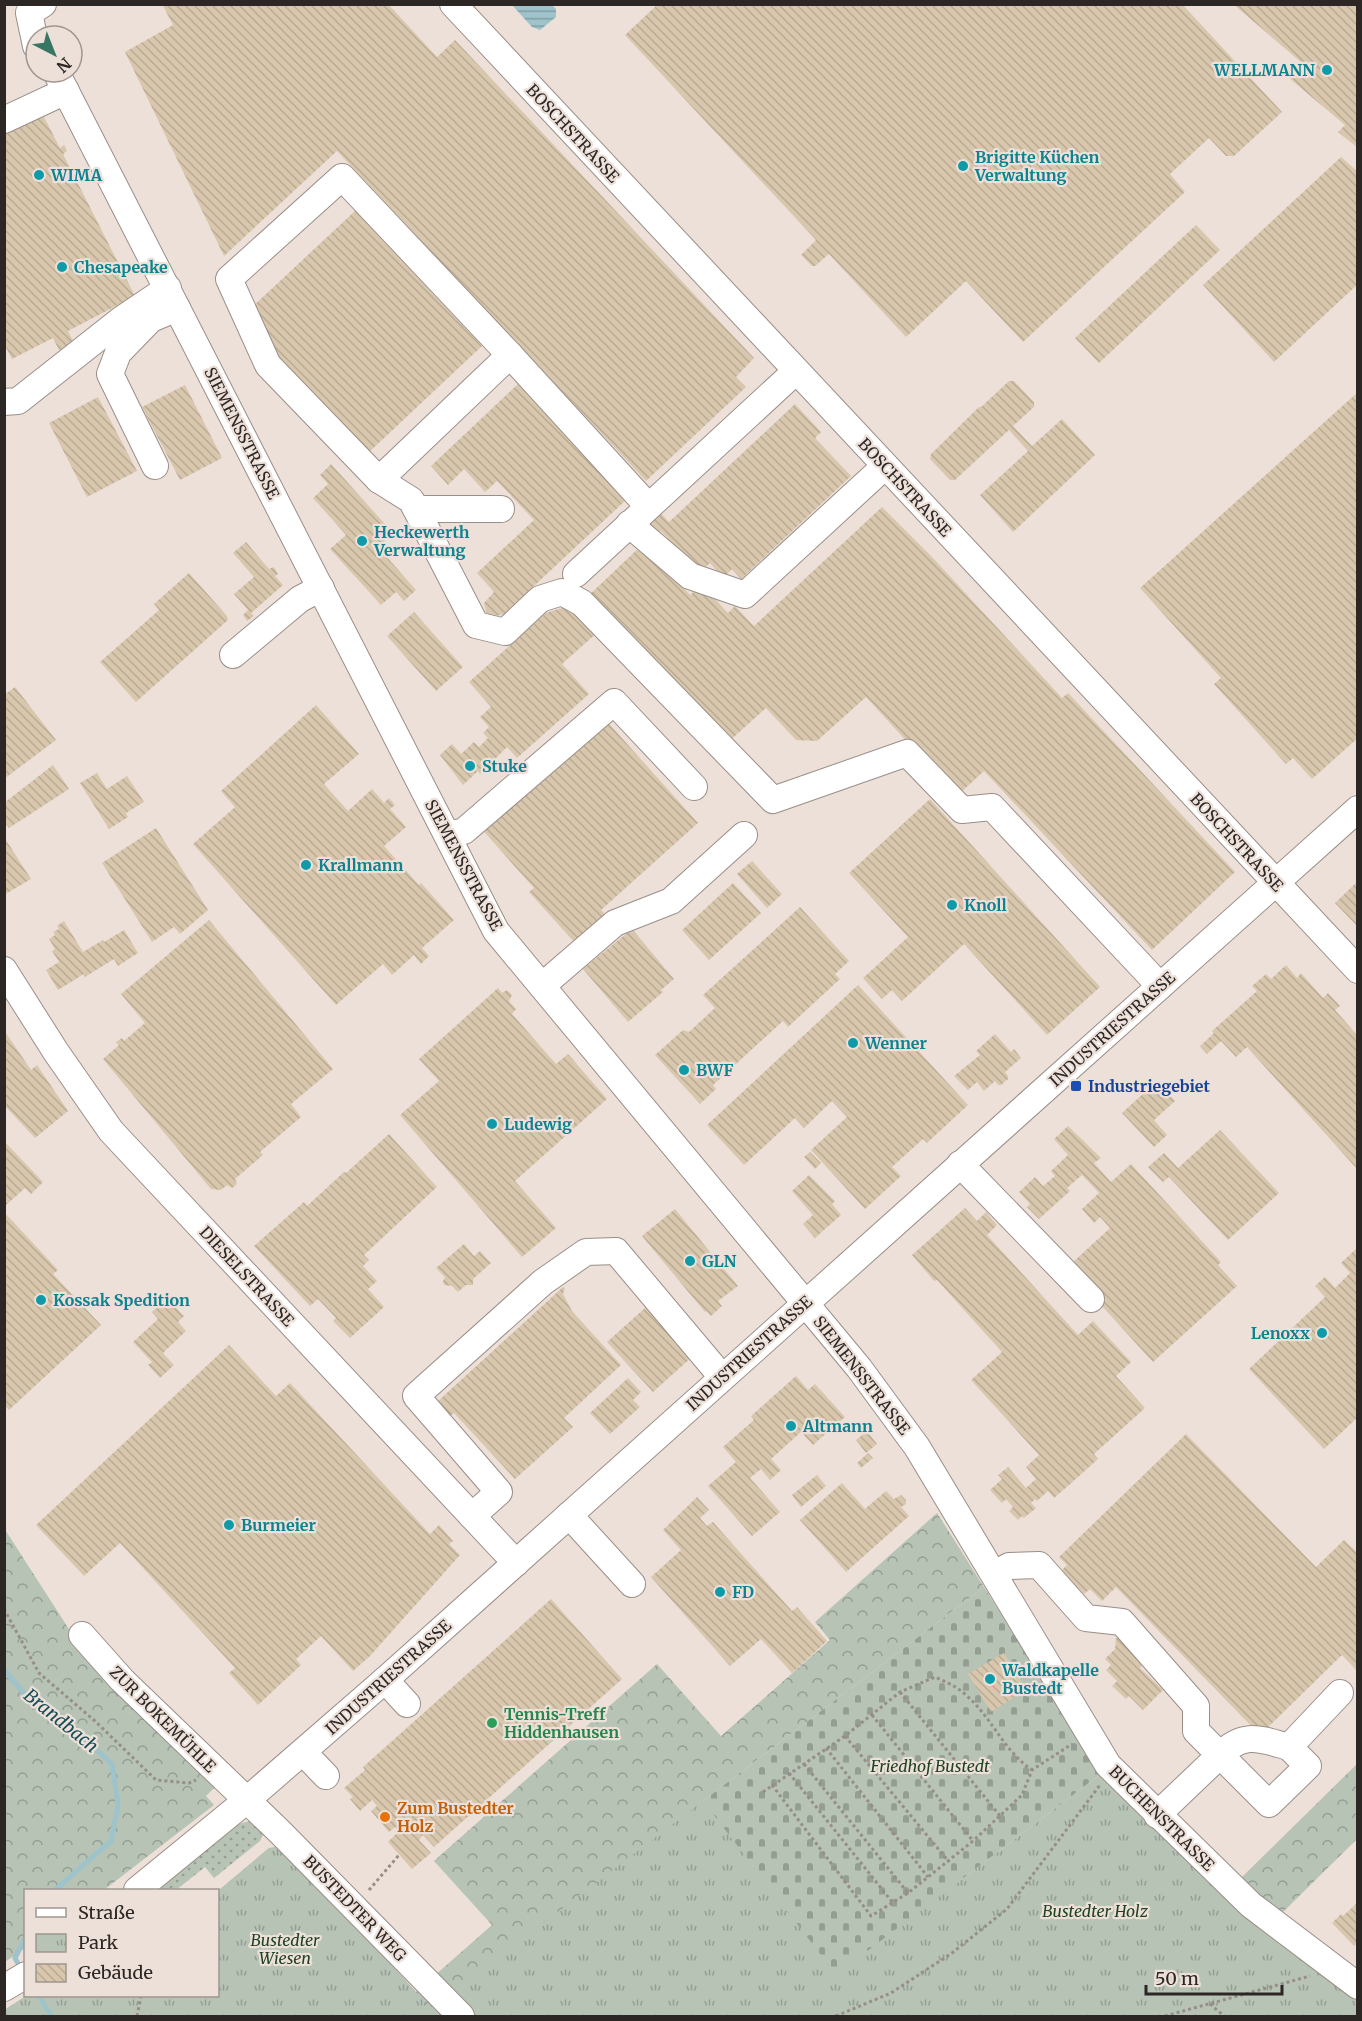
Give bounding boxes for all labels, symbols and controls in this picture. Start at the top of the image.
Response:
north arrow [24,24,84,84]
text: N [52,53,75,77]
place label: WELLMANN [1213,60,1315,80]
marker: WELLMANN [1320,63,1334,77]
street label: BOSCHSTRASSE [522,80,624,187]
place label: Brigitte Küchen Verwaltung [974,147,1099,185]
marker: Brigitte Küchen Verwaltung [956,159,970,173]
place label: WIMA [50,165,103,185]
marker: WIMA [32,168,46,182]
place label: Chesapeake [74,257,168,277]
marker: Chesapeake [55,260,69,274]
street label: SIEMENSSTRASSE [200,364,284,503]
street label: BOSCHSTRASSE [854,434,956,541]
place label: Heckewerth Verwaltung [373,522,470,560]
marker: Heckewerth Verwaltung [355,534,369,548]
place label: Stuke [482,756,527,776]
marker: Stuke [463,759,477,773]
street label: BOSCHSTRASSE [1186,789,1288,896]
street label: SIEMENSSTRASSE [421,796,507,935]
place label: Krallmann [318,855,403,875]
marker: Krallmann [299,858,313,872]
place label: Knoll [964,895,1007,915]
marker: Knoll [945,898,959,912]
street label: INDUSTRIESTRASSE [1045,967,1179,1091]
place label: Wenner [864,1033,927,1053]
marker: Wenner [846,1036,860,1050]
place label: BWF [696,1060,734,1080]
marker: BWF [677,1063,691,1077]
place label: Industriegebiet [1088,1076,1211,1096]
marker: Industriegebiet [1069,1079,1083,1093]
place label: Ludewig [504,1114,572,1134]
marker: Ludewig [485,1117,499,1131]
street label: DIESELSTRASSE [196,1222,299,1331]
place label: GLN [702,1251,737,1271]
marker: GLN [683,1254,697,1268]
place label: Kossak Spedition [53,1290,190,1310]
street label: INDUSTRIESTRASSE [682,1291,816,1415]
marker: Kossak Spedition [34,1293,48,1307]
street label: SIEMENSSTRASSE [809,1312,915,1439]
place label: Lenoxx [1251,1323,1310,1343]
marker: Lenoxx [1315,1326,1329,1340]
place label: Altmann [802,1416,873,1436]
marker: Altmann [784,1419,798,1433]
place label: Burmeier [241,1515,316,1535]
marker: Burmeier [222,1518,236,1532]
place label: FD [732,1582,754,1602]
marker: FD [713,1585,727,1599]
street label: INDUSTRIESTRASSE [321,1615,455,1739]
place label: Waldkapelle Bustedt [1001,1660,1099,1698]
street label: ZUR BOKEMÜHLE [106,1662,221,1777]
marker: Waldkapelle Bustedt [983,1672,997,1686]
water label: Brandbach [19,1684,103,1758]
place label: Tennis-Treff Hiddenhausen [504,1704,619,1742]
marker: Tennis-Treff Hiddenhausen [485,1716,499,1730]
park label: Friedhof Bustedt [869,1756,990,1776]
street label: BUCHENSTRASSE [1105,1761,1219,1875]
place label: Zum Bustedter Holz [397,1798,514,1836]
marker: Zum Bustedter Holz [378,1810,392,1824]
street label: BUSTEDTER WEG [299,1851,411,1965]
legend [24,1889,219,1997]
text: Straße [78,1901,135,1924]
park label: Bustedter Holz [1042,1901,1149,1921]
park label: Bustedter Wiesen [251,1930,320,1968]
text: Park [78,1931,119,1954]
scale bar [1146,1958,1282,1996]
text: Gebäude [78,1961,153,1984]
text: 50 m [1155,1967,1199,1990]

